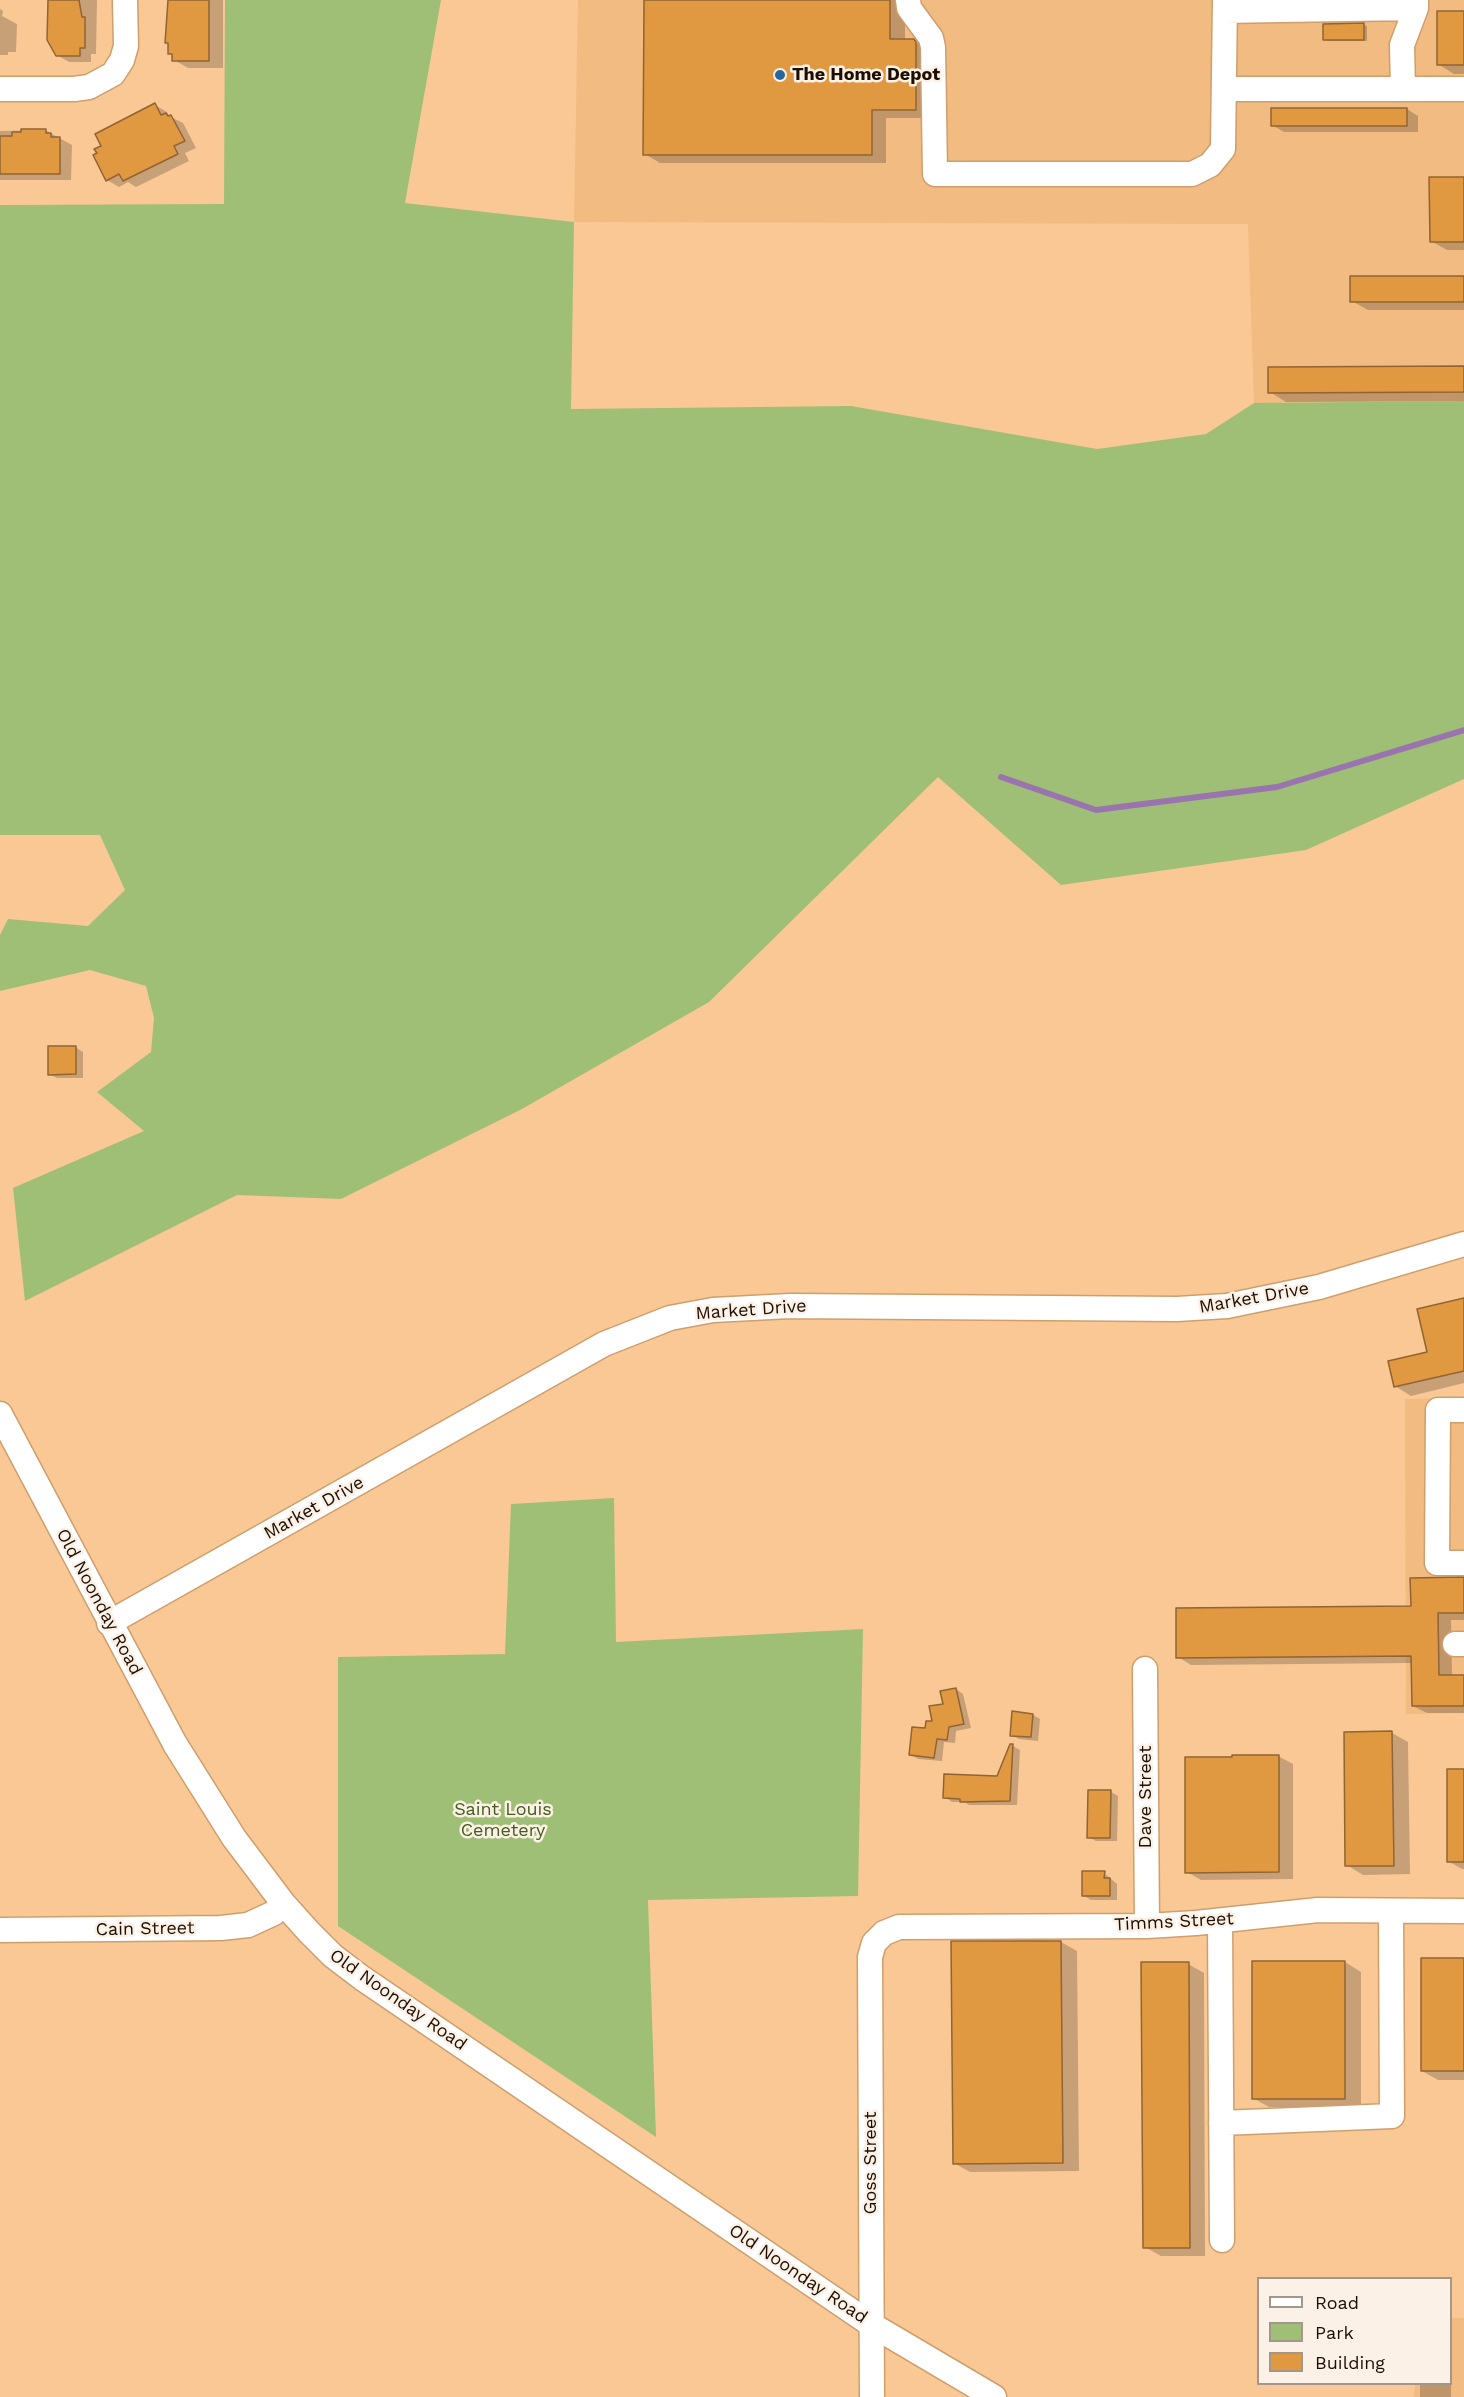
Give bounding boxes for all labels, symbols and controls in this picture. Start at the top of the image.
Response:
place label: The Home Depot [792,64,940,86]
marker: The Home Depot [773,68,787,82]
street label: Market Drive [1197,1278,1311,1318]
street label: Market Drive [695,1295,807,1325]
street label: Market Drive [260,1472,368,1544]
street label: Old Noonday Road [51,1525,147,1679]
street label: Dave Street [1135,1746,1157,1848]
park label: Saint Louis Cemetery [454,1799,552,1842]
street label: Timms Street [1114,1908,1234,1936]
street label: Cain Street [95,1917,195,1941]
street label: Old Noonday Road [325,1945,471,2055]
street label: Goss Street [860,2111,882,2215]
street label: Old Noonday Road [725,2220,871,2328]
legend [1257,2277,1452,2385]
text: Road [1315,2292,1359,2313]
text: Park [1315,2322,1354,2343]
text: Building [1315,2352,1385,2373]

